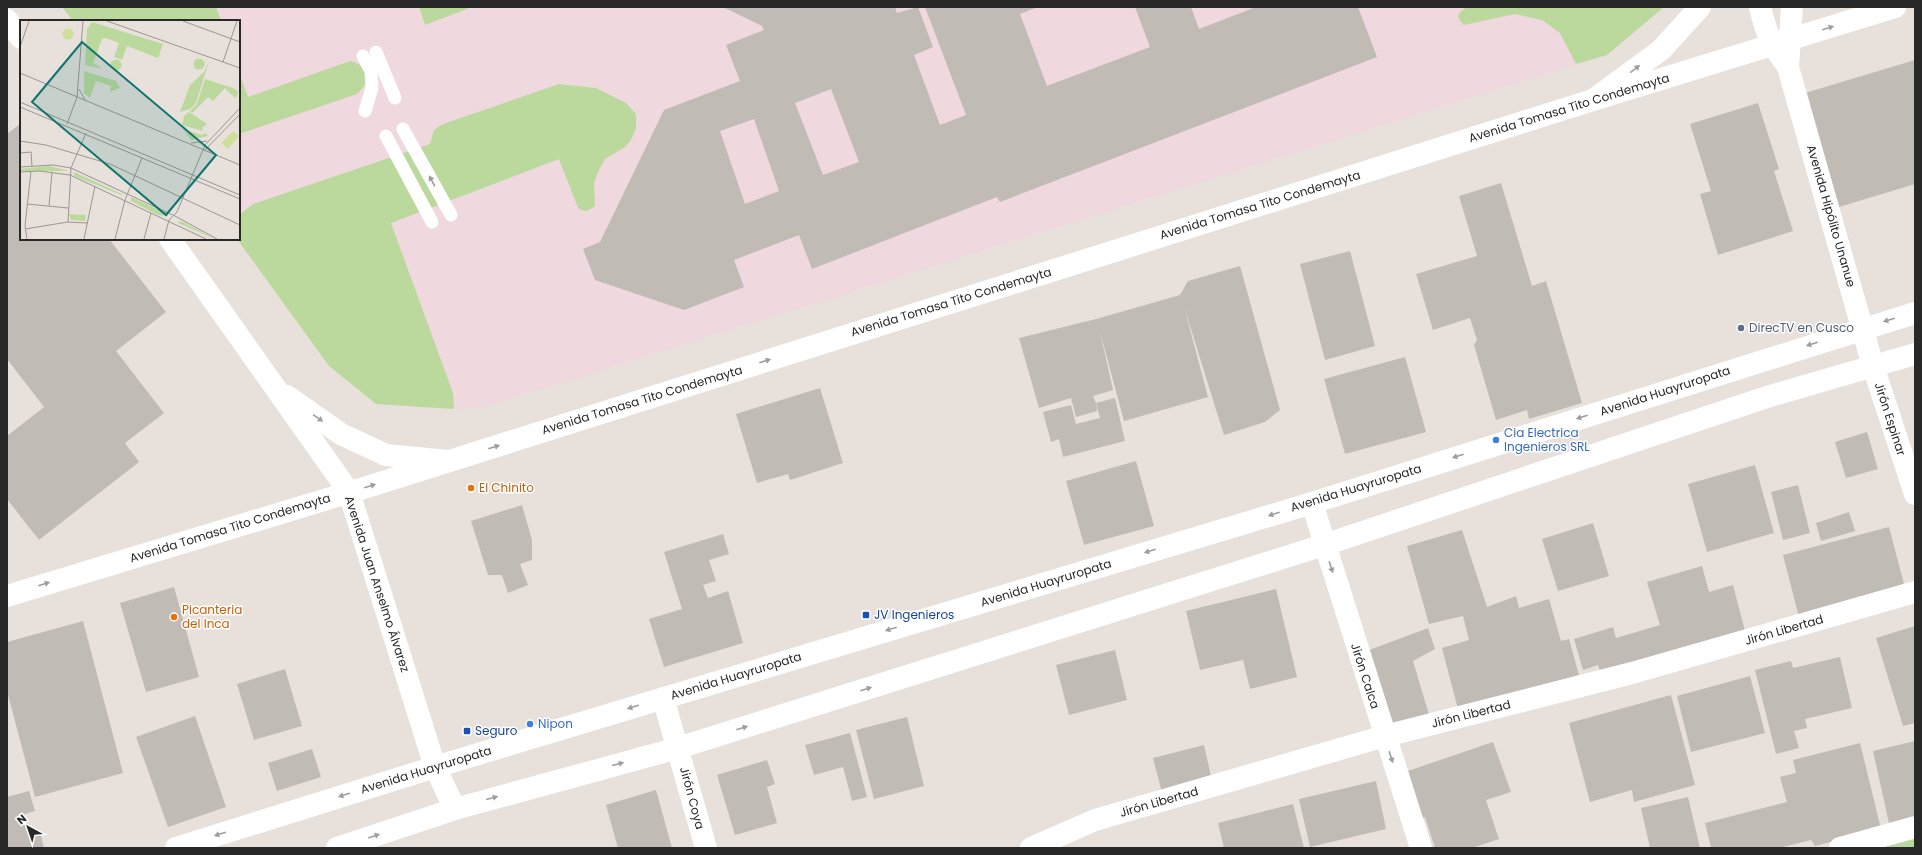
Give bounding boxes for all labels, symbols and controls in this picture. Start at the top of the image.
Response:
inset map [20,20,240,240]
one-way arrow [1823,25,1835,31]
one-way arrow [1630,64,1641,73]
street label: Avenida Tomasa Tito Condemayta [1466,69,1671,146]
street label: Avenida Hipólito Unanue [1803,143,1860,289]
street label: Avenida Tomasa Tito Condemayta [1157,166,1362,243]
one-way arrow [429,175,435,187]
street label: Avenida Tomasa Tito Condemayta [848,263,1053,340]
one-way arrow [1883,318,1895,324]
place label: DirecTV en Cusco [1749,319,1854,336]
marker: DirecTV en Cusco [1736,323,1746,333]
one-way arrow [1806,341,1818,347]
one-way arrow [759,358,771,364]
street label: Avenida Tomasa Tito Condemayta [539,361,744,438]
street label: Avenida Huayruropata [1597,361,1732,420]
street label: Jirón Espinar [1871,380,1910,458]
one-way arrow [313,414,324,422]
one-way arrow [1575,414,1587,420]
place label: Cia Electrica Ingenieros SRL [1504,424,1589,455]
marker: Cia Electrica Ingenieros SRL [1491,435,1501,445]
one-way arrow [488,444,500,450]
one-way arrow [1451,453,1463,459]
street label: Avenida Huayruropata [1288,459,1423,516]
place label: El Chinito [479,479,534,496]
one-way arrow [364,483,376,489]
marker: El Chinito [466,483,476,493]
street label: Avenida Tomasa Tito Condemayta [127,489,332,566]
street label: Avenida Juan Anselmo Álvarez [341,494,414,674]
one-way arrow [1268,511,1280,517]
one-way arrow [1143,548,1155,554]
street label: Avenida Huayruropata [978,554,1113,611]
one-way arrow [1328,561,1334,573]
one-way arrow [39,581,51,587]
place label: Picanteria del Inca [182,601,242,632]
place label: JV Ingenieros [874,606,954,623]
marker: JV Ingenieros [861,610,871,620]
street label: Jirón Libertad [1743,610,1825,649]
marker: Picanteria del Inca [169,612,179,622]
one-way arrow [885,626,897,632]
street label: Jirón Calca [1347,641,1384,711]
street label: Avenida Huayruropata [668,647,803,704]
one-way arrow [861,686,873,692]
street label: Jirón Libertad [1429,695,1512,732]
one-way arrow [626,704,638,710]
place label: Nipon [538,715,573,732]
marker: Nipon [525,719,535,729]
place label: Seguro [475,722,518,739]
one-way arrow [737,725,749,731]
marker: Seguro [462,726,472,736]
street label: Avenida Huayruropata [358,741,493,798]
one-way arrow [1389,752,1395,764]
one-way arrow [611,761,624,767]
street label: Jirón Coya [676,765,709,831]
street label: Jirón Libertad [1118,782,1200,821]
one-way arrow [338,793,350,799]
one-way arrow [486,795,498,801]
north arrow [8,807,48,847]
text: N [13,811,30,828]
one-way arrow [214,831,226,837]
one-way arrow [369,832,381,838]

